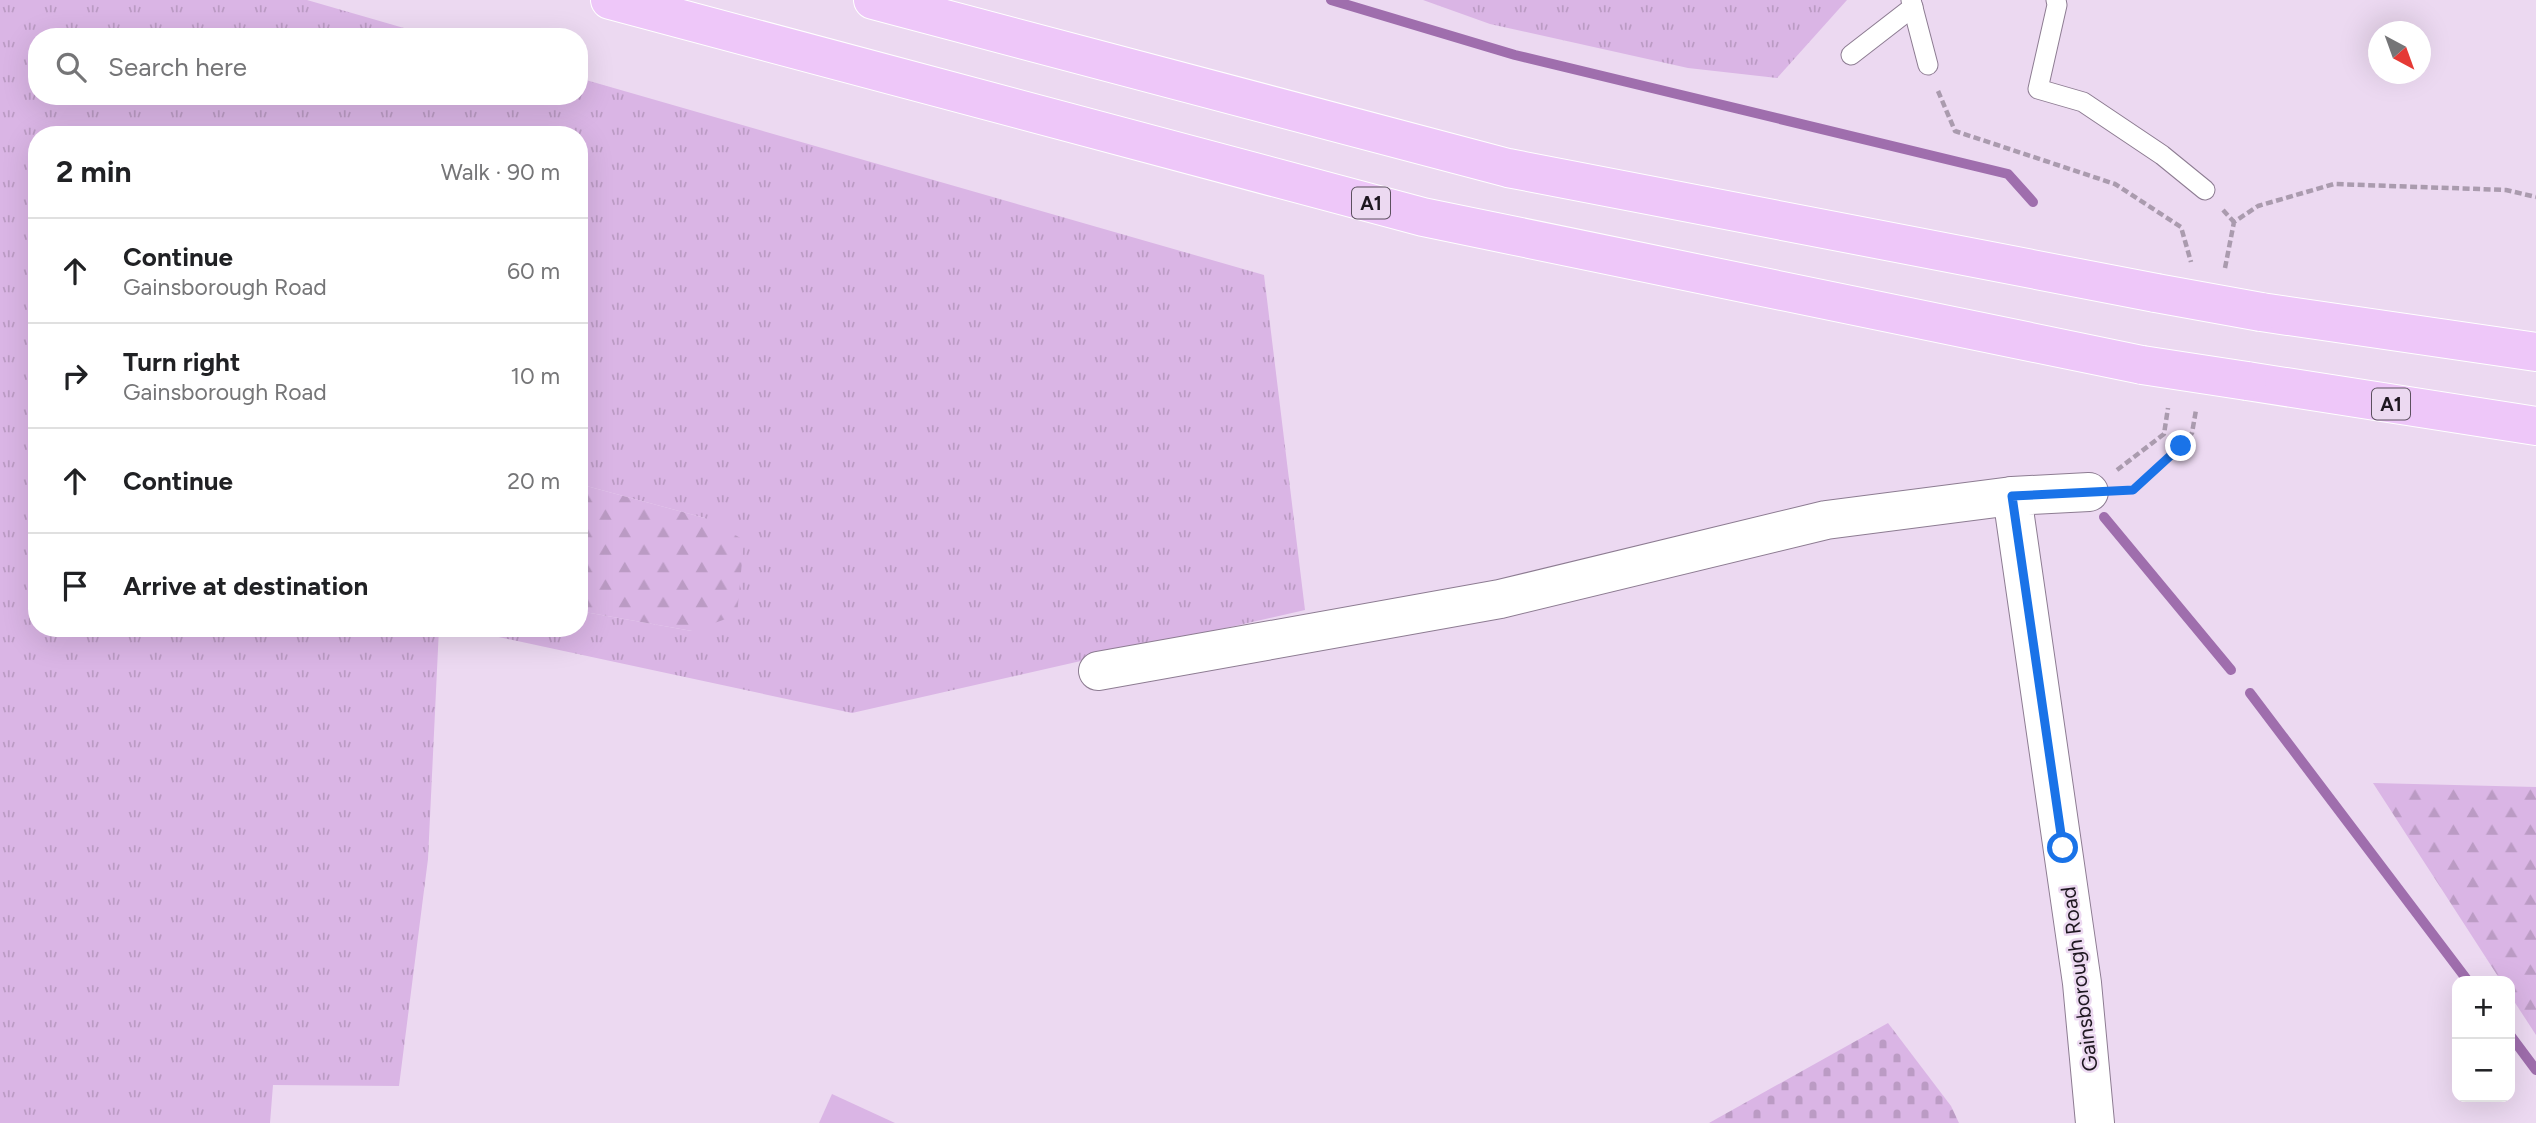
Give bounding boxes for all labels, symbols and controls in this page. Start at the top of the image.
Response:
north arrow [2368,21,2431,84]
search box [28,28,588,105]
icon: search [52,48,90,86]
text: Search here [108,51,247,83]
text: 2 min [56,153,132,190]
text: Walk · 90 m [441,158,560,186]
road number: A1 [1352,188,1390,218]
text: Continue [123,241,233,273]
icon: ahead [56,252,94,290]
text: 60 m [507,257,560,285]
text: Gainsborough Road [123,273,327,301]
text: Turn right [123,346,240,378]
icon: right [56,357,94,395]
text: 10 m [511,362,560,390]
text: Gainsborough Road [123,378,327,406]
road number: A1 [2372,388,2410,420]
route end [2165,430,2196,461]
icon: ahead [56,462,94,500]
text: Continue [123,465,233,497]
text: 20 m [507,467,560,495]
icon: arrive [56,567,94,605]
text: Arrive at destination [123,570,368,602]
route start [2047,832,2078,863]
street label: Gainsborough Road [2055,885,2103,1073]
map controls [2452,976,2515,1102]
button: + [2452,976,2515,1039]
button: − [2452,1039,2515,1102]

